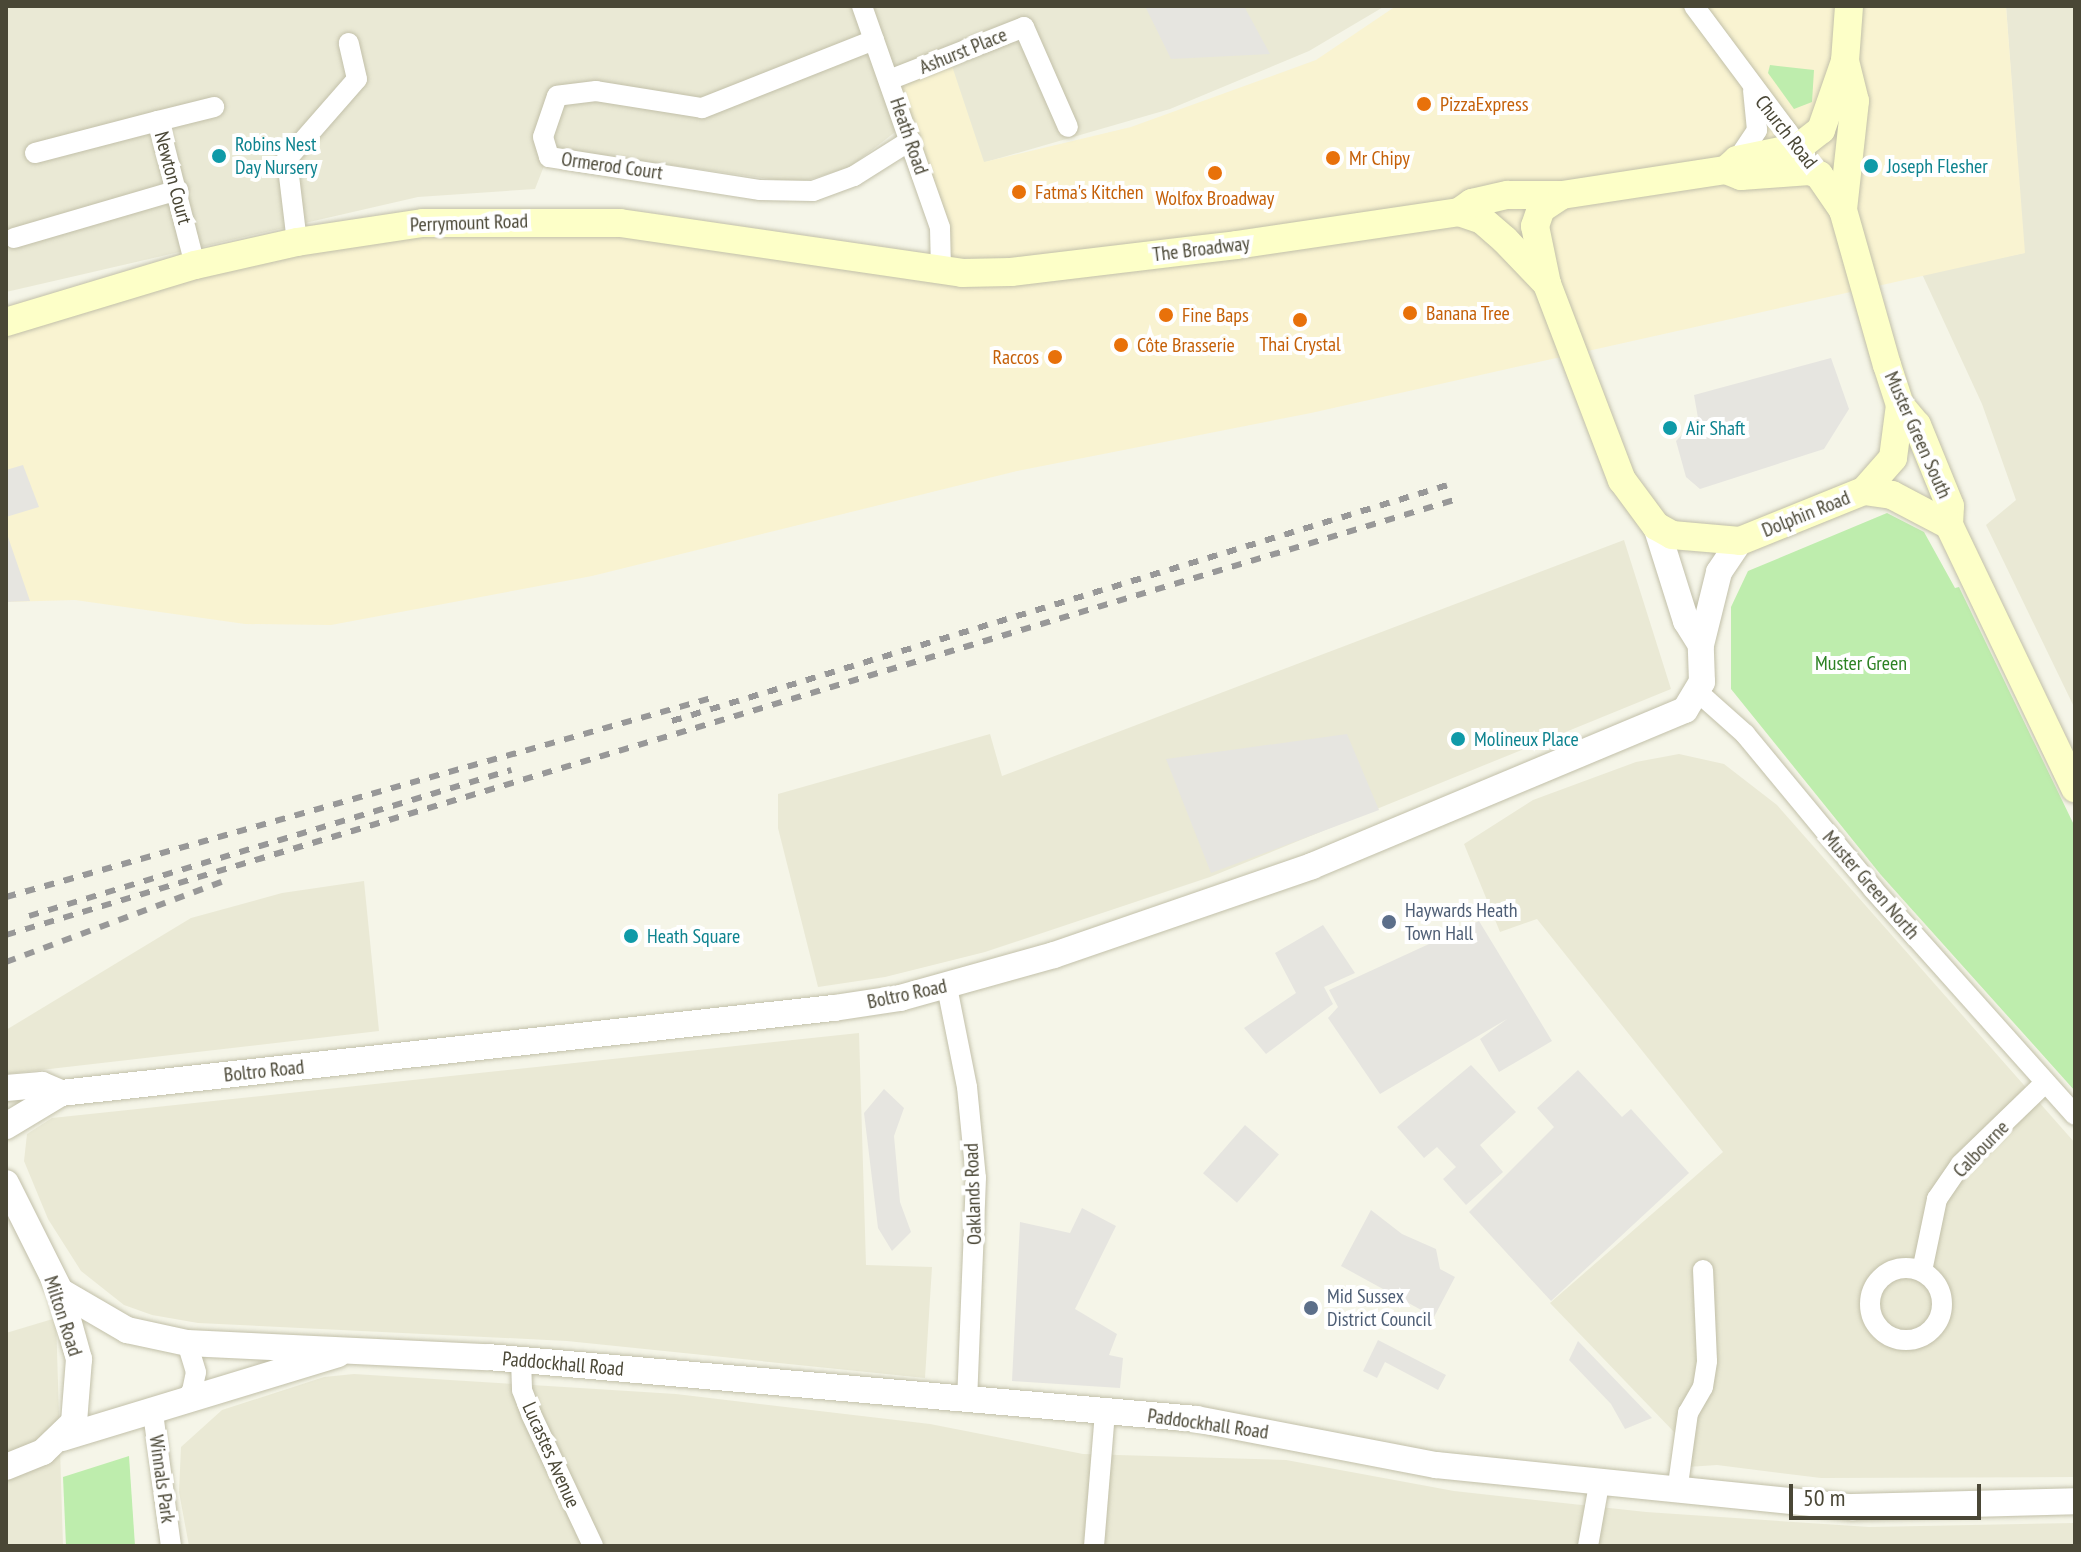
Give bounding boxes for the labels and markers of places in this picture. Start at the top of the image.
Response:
place label: PizzaExpress [1440,92,1529,116]
marker: PizzaExpress [1415,95,1433,113]
place label: Robins Nest Day Nursery [235,132,318,179]
place label: Mr Chipy [1349,146,1410,170]
marker: Robins Nest Day Nursery [210,147,228,165]
marker: Mr Chipy [1324,149,1342,167]
place label: Joseph Flesher [1887,154,1988,178]
marker: Joseph Flesher [1862,157,1880,175]
marker: Wolfox Broadway [1206,164,1224,182]
place label: Fatma's Kitchen [1035,180,1144,204]
marker: Fatma's Kitchen [1010,183,1028,201]
place label: Wolfox Broadway [1155,186,1275,210]
place label: Banana Tree [1426,301,1510,325]
place label: Fine Baps [1182,303,1249,327]
marker: Banana Tree [1401,304,1419,322]
marker: Fine Baps [1157,306,1175,324]
marker: Thai Crystal [1291,311,1309,329]
place label: Thai Crystal [1259,332,1341,356]
place label: Côte Brasserie [1137,333,1235,357]
marker: Côte Brasserie [1112,336,1130,354]
place label: Raccos [992,345,1039,369]
marker: Raccos [1046,348,1064,366]
place label: Air Shaft [1686,416,1745,440]
marker: Air Shaft [1661,419,1679,437]
place label: Molineux Place [1474,727,1579,751]
marker: Molineux Place [1449,730,1467,748]
place label: Haywards Heath Town Hall [1405,898,1518,945]
marker: Haywards Heath Town Hall [1380,913,1398,931]
place label: Heath Square [647,924,740,948]
marker: Heath Square [622,927,640,945]
place label: Mid Sussex District Council [1327,1284,1432,1331]
marker: Mid Sussex District Council [1302,1299,1320,1317]

